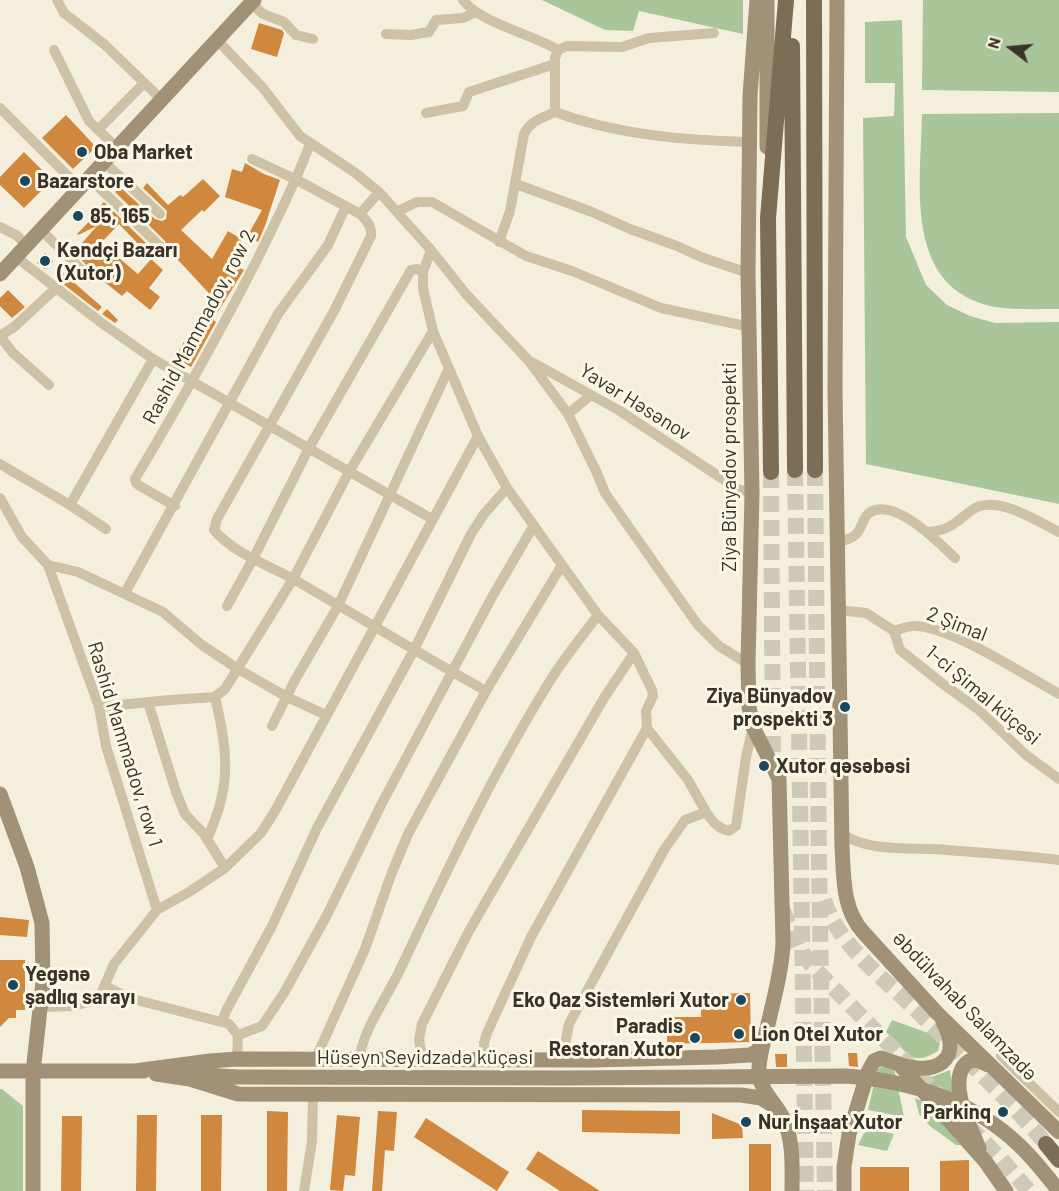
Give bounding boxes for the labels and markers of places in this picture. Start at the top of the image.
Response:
place label: Oba Market [94,140,193,164]
marker: Oba Market [75,145,89,159]
place label: Bazarstore [37,169,134,193]
marker: Bazarstore [18,174,32,188]
place label: 85, 165 [90,204,149,228]
marker: 85, 165 [71,209,85,223]
place label: Kəndçi Bazarı (Xutor) [57,238,177,285]
marker: Kəndçi Bazarı (Xutor) [38,254,52,268]
place label: Ziya Bünyadov prospekti 3 [707,684,833,731]
marker: Ziya Bünyadov prospekti 3 [838,700,852,714]
place label: Xutor qəsəbəsi [776,754,910,778]
marker: Xutor qəsəbəsi [757,759,771,773]
place label: Yegənə şadlıq sarayı [25,962,135,1009]
marker: Yegənə şadlıq sarayı [6,978,20,992]
place label: Eko Qaz Sistemləri Xutor [512,988,729,1012]
marker: Eko Qaz Sistemləri Xutor [734,993,748,1007]
place label: Paradis Restoran Xutor [549,1014,683,1061]
place label: Lion Otel Xutor [751,1022,883,1046]
marker: Lion Otel Xutor [732,1027,746,1041]
marker: Paradis Restoran Xutor [688,1031,702,1045]
place label: Parkinq [923,1100,991,1124]
marker: Parkinq [996,1105,1010,1119]
place label: Nur İnşaat Xutor [758,1110,902,1134]
marker: Nur İnşaat Xutor [739,1115,753,1129]

